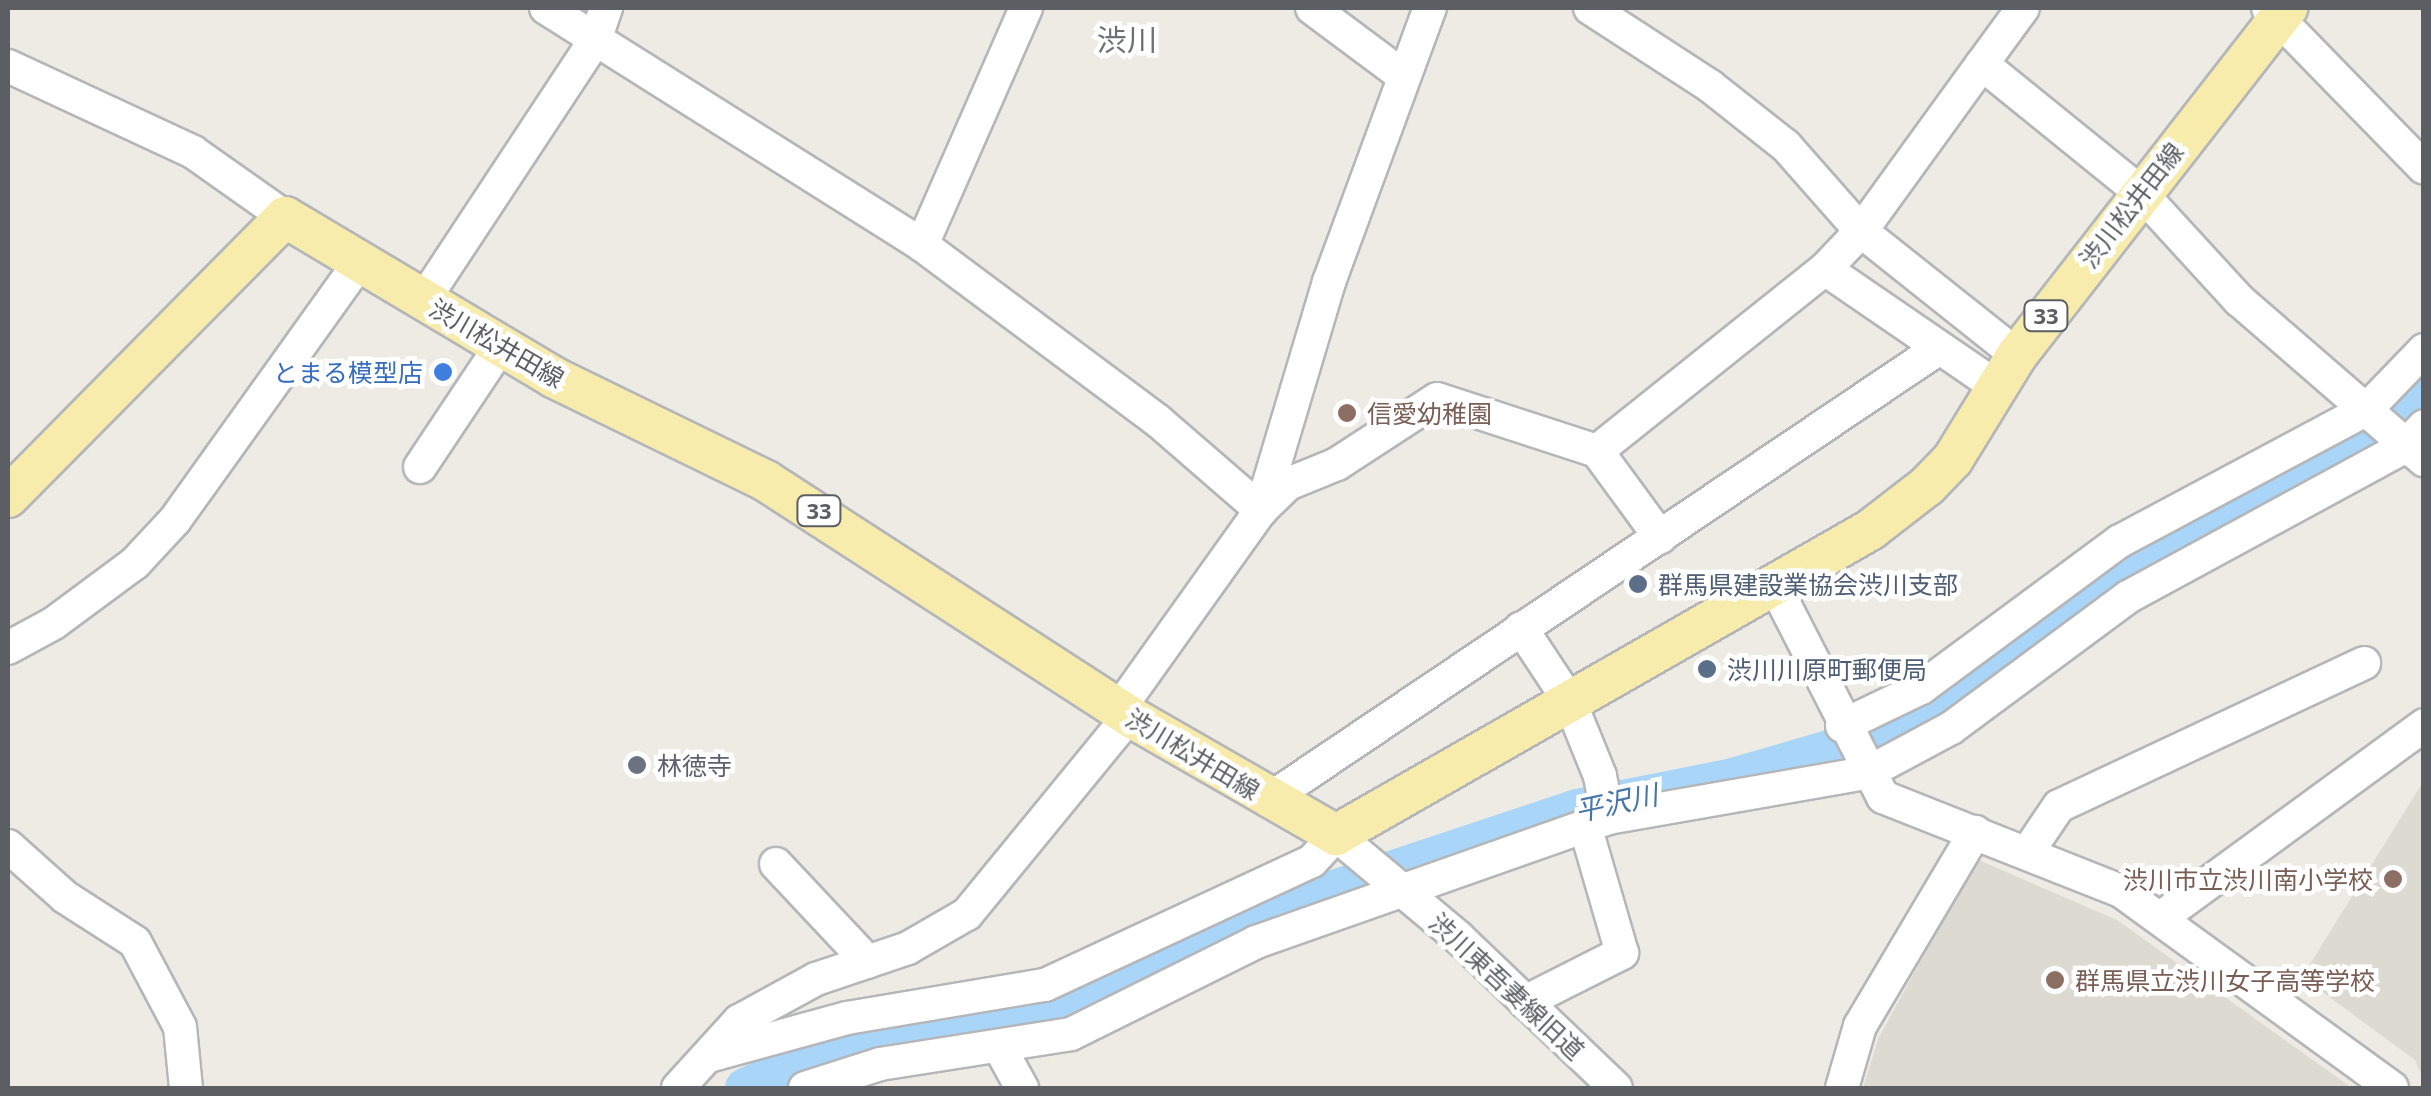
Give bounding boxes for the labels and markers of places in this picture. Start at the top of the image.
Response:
place label: とまる模型店 [273,357,423,387]
marker: とまる模型店 [432,361,454,383]
place label: 信愛幼稚園 [1367,398,1492,428]
marker: 信愛幼稚園 [1336,402,1358,424]
place label: 群馬県建設業協会渋川支部 [1658,569,1958,599]
marker: 群馬県建設業協会渋川支部 [1627,573,1649,595]
place label: 渋川川原町郵便局 [1727,654,1927,684]
marker: 渋川川原町郵便局 [1696,658,1718,680]
place label: 林徳寺 [657,750,732,780]
marker: 林徳寺 [626,754,648,776]
place label: 渋川市立渋川南小学校 [2123,864,2373,894]
marker: 渋川市立渋川南小学校 [2382,868,2404,890]
place label: 群馬県立渋川女子高等学校 [2075,965,2375,995]
marker: 群馬県立渋川女子高等学校 [2044,969,2066,991]

